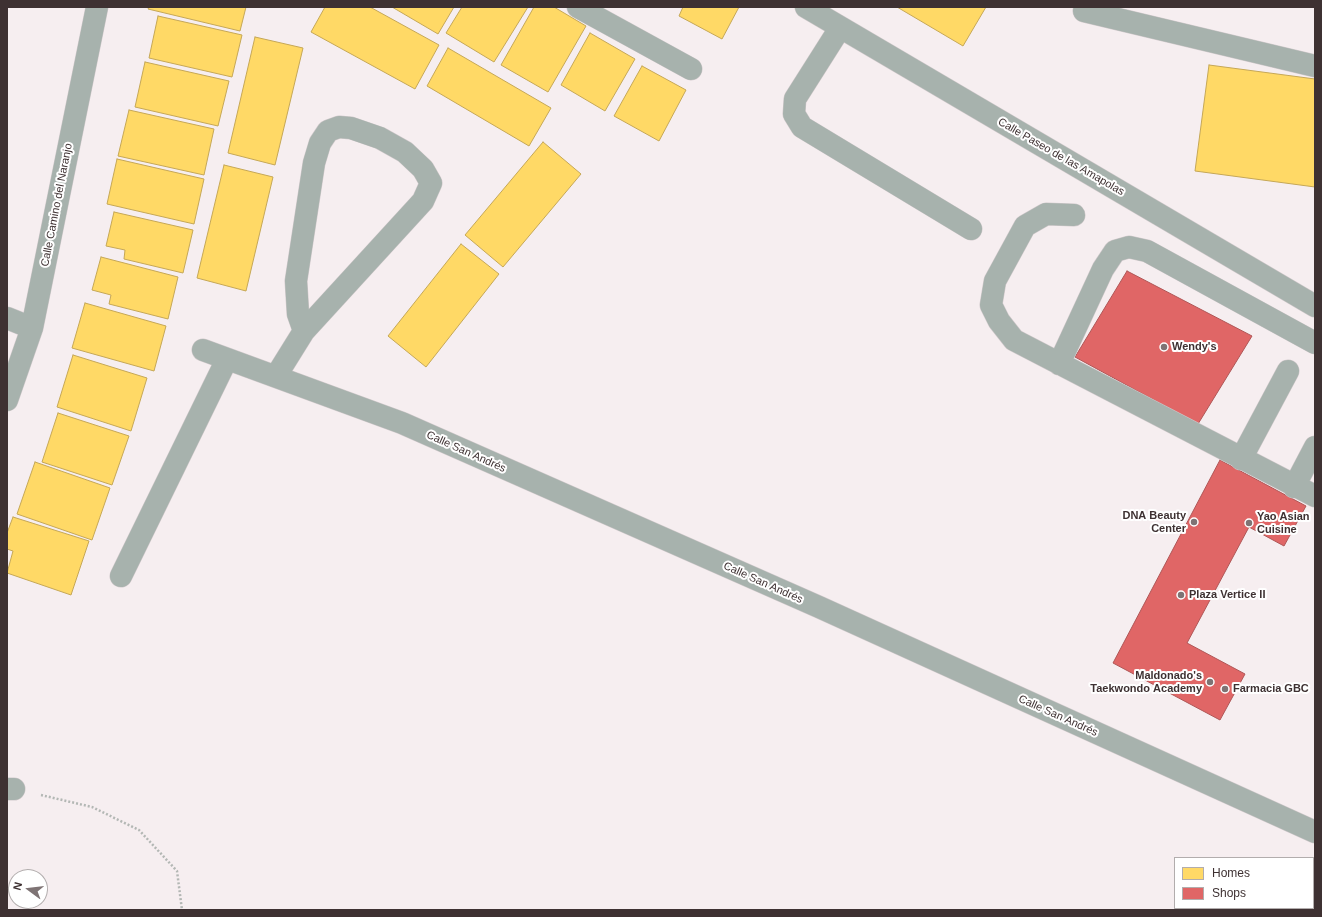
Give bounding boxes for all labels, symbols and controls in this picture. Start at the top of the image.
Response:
street label: Calle Paseo de las Amapolas [995,115,1127,199]
street label: Calle Camino del Naranjo [39,142,75,268]
place label: Wendy's [1172,340,1217,354]
marker: Wendy's [1159,342,1169,352]
street label: Calle San Andrés [424,429,508,475]
place label: DNA Beauty Center [1122,509,1186,535]
place label: Yao Asian Cuisine [1257,510,1310,536]
marker: DNA Beauty Center [1189,517,1199,527]
marker: Yao Asian Cuisine [1244,518,1254,528]
street label: Calle San Andrés [721,560,805,606]
place label: Plaza Vertice II [1189,588,1265,602]
marker: Plaza Vertice II [1176,590,1186,600]
place label: Maldonado's Taekwondo Academy [1090,669,1202,695]
marker: Maldonado's Taekwondo Academy [1205,677,1215,687]
place label: Farmacia GBC [1233,682,1309,696]
marker: Farmacia GBC [1220,684,1230,694]
street label: Calle San Andrés [1016,693,1100,739]
legend [1174,857,1314,909]
text: Homes [1212,866,1250,880]
north arrow [8,869,48,909]
text: N [11,881,24,892]
text: Shops [1212,886,1246,900]

